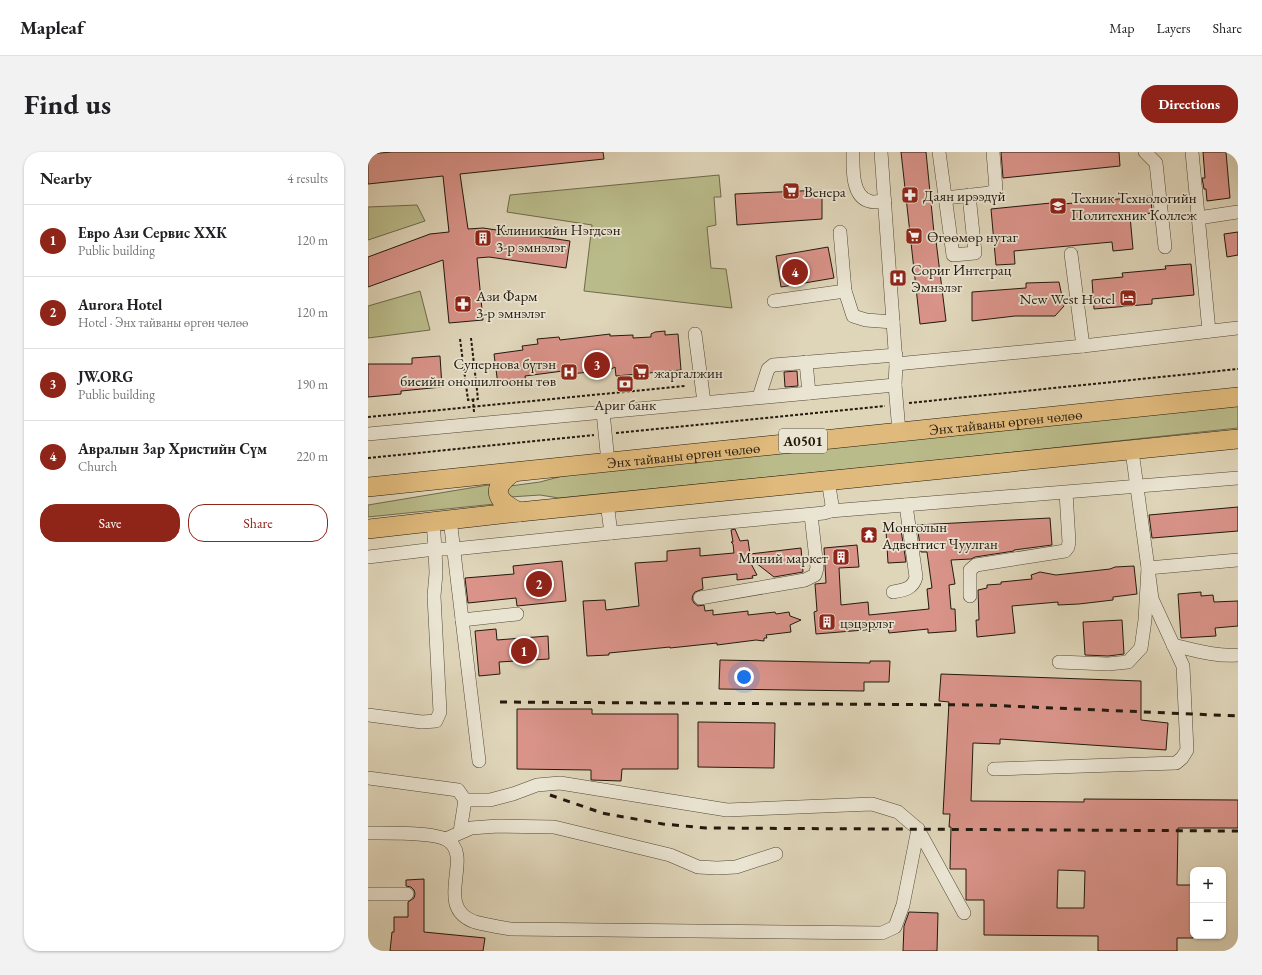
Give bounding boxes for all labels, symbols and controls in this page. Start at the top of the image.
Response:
text: Mapleaf [20,15,84,40]
text: Map [1109,19,1134,37]
text: Layers [1156,19,1191,37]
text: Share [1213,19,1242,37]
button: Directions [1141,85,1238,123]
text: Find us [24,86,111,122]
text: Nearby [40,167,92,189]
text: 4 results [287,170,328,187]
supermarket icon: Венера [781,181,801,201]
place label: Венера [804,182,846,201]
pharmacy icon: Даян ирээдүй [900,185,920,205]
place label: Даян ирээдүй [923,186,1006,205]
place label: Техник Технологийн Политехник Коллеж [1071,188,1197,224]
school or university icon: Техник Технологийн Политехник Коллеж [1048,196,1068,216]
place label: Клиникийн Нэгдсэн 3-р эмнэлэг [496,220,621,256]
text: Евро Ази Сервис ХХК [78,223,227,242]
supermarket icon: Өгөөмөр нутаг [904,226,924,246]
place label: Өгөөмөр нутаг [927,227,1019,246]
building icon: Клиникийн Нэгдсэн 3-р эмнэлэг [473,228,493,248]
text: 1 [50,232,56,249]
text: 120 m [297,232,328,249]
text: Public building [78,242,155,259]
pin: 4 [782,257,808,287]
place label: Сориг Интеграц Эмнэлэг [911,260,1012,296]
hospital icon: Сориг Интеграц Эмнэлэг [888,268,908,288]
place label: Ази Фарм 3-р эмнэлэг [475,286,546,322]
hotel icon: New West Hotel [1118,288,1138,308]
place label: New West Hotel [1020,289,1115,308]
pharmacy icon: Ази Фарм 3-р эмнэлэг [453,294,473,314]
text: Aurora Hotel [78,295,162,314]
text: 2 [50,304,56,321]
text: 120 m [297,304,328,321]
text: Hotel · Энх тайваны өргөн чөлөө [78,314,249,331]
pin: 3 [584,350,610,380]
place label: Супернова бүтэн биеийн оношилгооны төв [400,354,556,390]
hospital icon: Супернова бүтэн биеийн оношилгооны төв [559,362,579,382]
supermarket icon: жаргалжин [631,362,651,382]
place label: жаргалжин [654,363,723,382]
text: JW.ORG [78,367,133,386]
bank icon: Ариг банк [615,374,635,394]
text: 3 [50,376,56,393]
text: 190 m [297,376,328,393]
text: Public building [78,386,155,403]
place label: Ариг банк [593,395,656,414]
street label: Энх тайваны өргөн чөлөө [928,404,1083,438]
road number: A0501 [779,429,827,453]
street label: Энх тайваны өргөн чөлөө [606,437,761,472]
text: Авралын 3ар Христийн Сүм [78,439,267,458]
text: 4 [50,448,56,465]
text: 220 m [297,448,328,465]
text: Church [78,458,117,475]
button: Save [40,504,180,542]
button: Share [188,504,328,542]
place label: Монголын Адвентист Чуулган [881,517,998,553]
temple icon: Монголын Адвентист Чуулган [859,525,879,545]
building icon: Миний маркет [831,547,851,567]
place label: Миний маркет [738,548,828,567]
pin: 2 [526,569,552,599]
building icon: цэцэрлэг [817,612,837,632]
place label: цэцэрлэг [840,613,894,632]
pin: 1 [511,636,537,666]
your location [734,667,754,687]
map controls [1190,867,1226,939]
button: + [1190,867,1226,903]
button: − [1190,903,1226,939]

